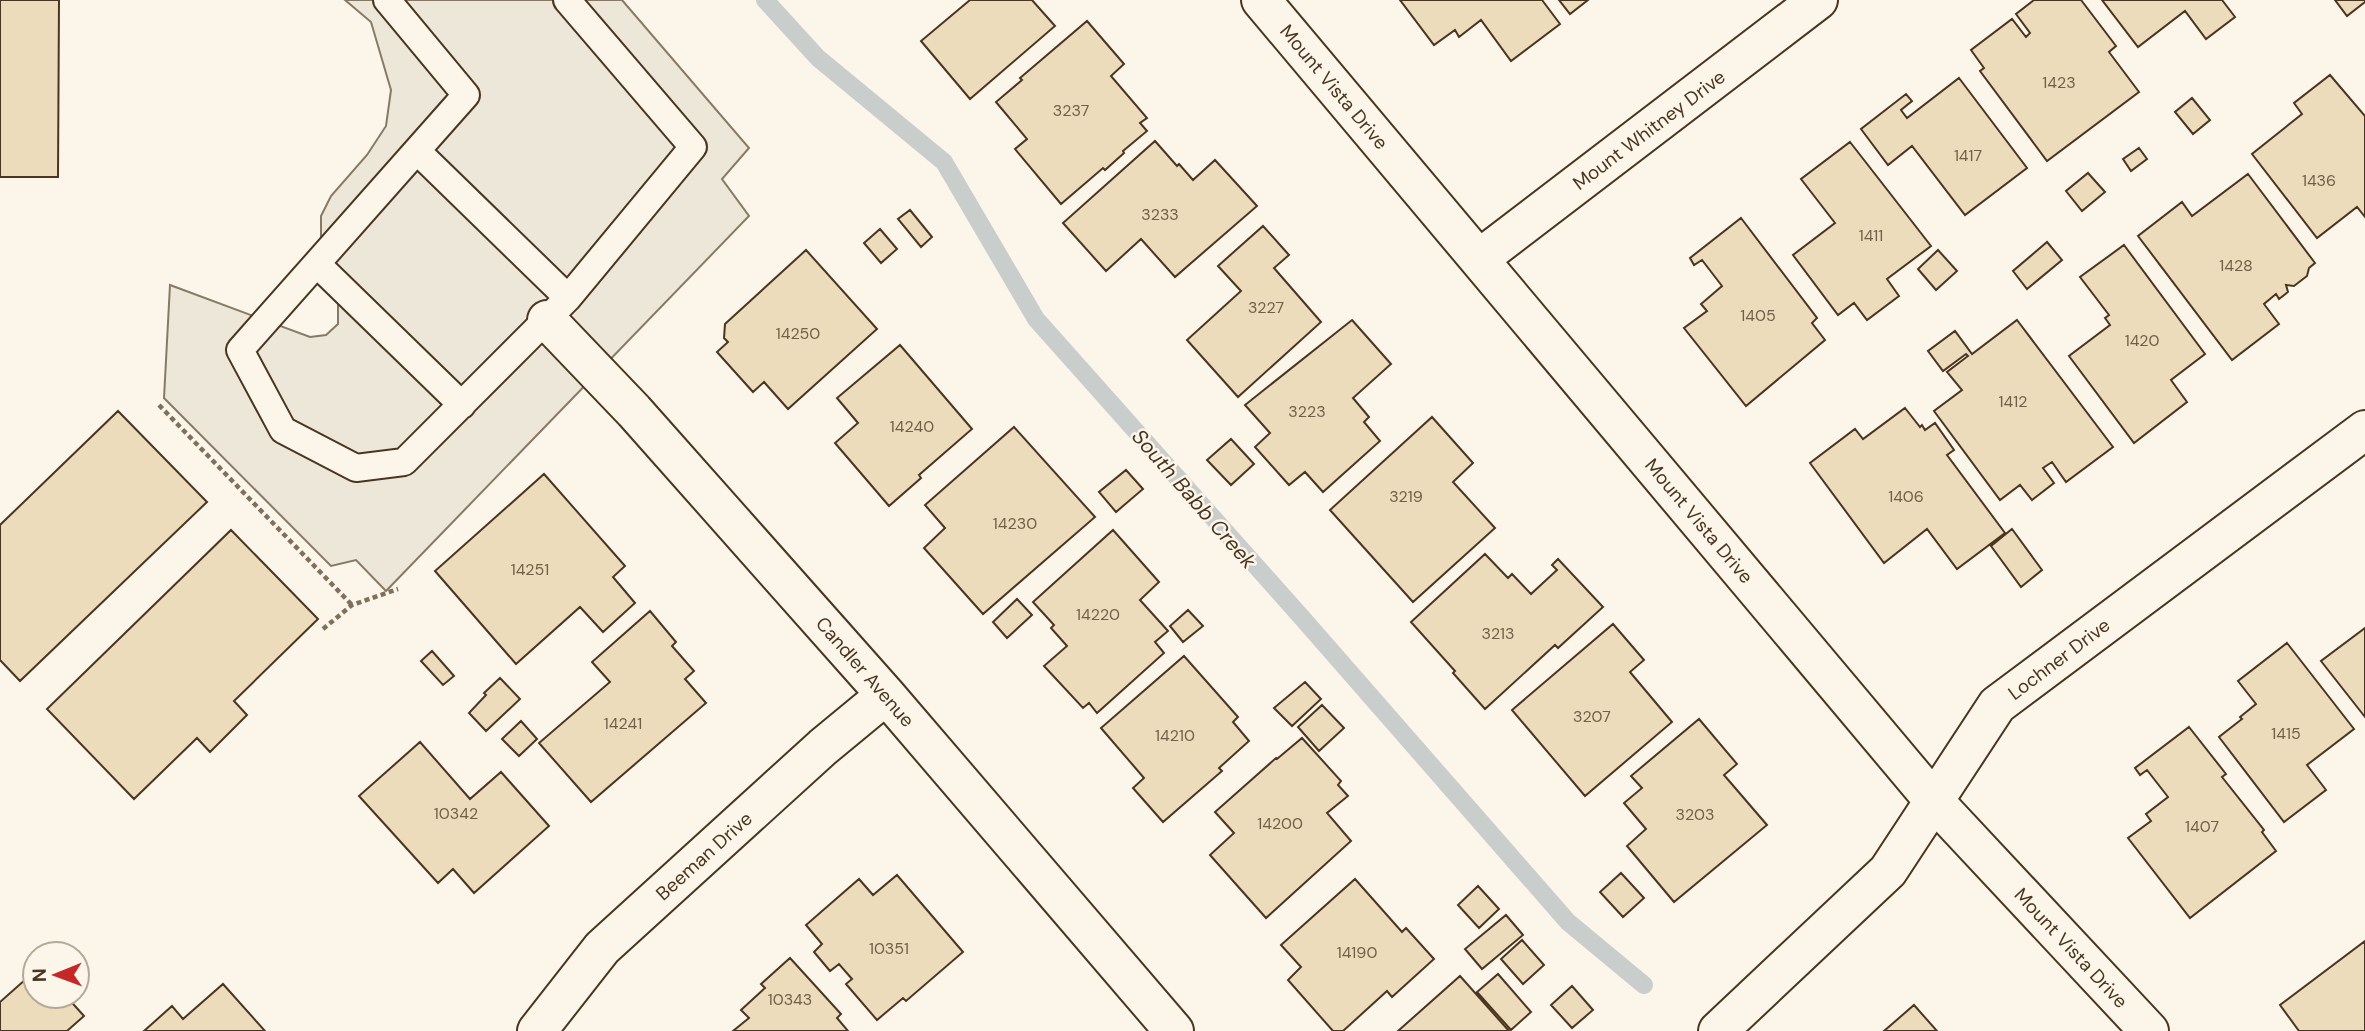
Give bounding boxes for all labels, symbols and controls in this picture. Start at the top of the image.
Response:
street label: Mount Vista Drive [1274,19,1394,155]
street label: Mount Whitney Drive [1568,64,1730,196]
house number: 1423 [2042,72,2076,93]
house number: 3237 [1053,100,1089,121]
house number: 1417 [1954,145,1982,166]
house number: 1436 [2302,170,2336,191]
house number: 3233 [1141,204,1179,225]
house number: 1411 [1859,225,1883,246]
house number: 1428 [2219,255,2253,276]
house number: 3227 [1248,297,1284,318]
house number: 1405 [1740,305,1776,326]
house number: 14250 [776,323,820,344]
house number: 1420 [2125,330,2159,351]
house number: 1412 [1999,391,2027,412]
house number: 3223 [1288,401,1326,422]
house number: 14240 [890,416,934,437]
water label: South Babb Creek [1126,423,1263,575]
street label: Mount Vista Drive [1639,453,1759,589]
house number: 3219 [1389,486,1423,507]
house number: 1406 [1888,486,1924,507]
house number: 14230 [993,513,1037,534]
house number: 14251 [511,559,549,580]
house number: 14220 [1076,604,1120,625]
street label: Candler Avenue [810,612,920,732]
street label: Lochner Drive [2003,612,2115,706]
house number: 3213 [1481,623,1515,644]
house number: 3207 [1573,706,1611,727]
house number: 14241 [604,713,642,734]
house number: 1415 [2271,723,2301,744]
house number: 14210 [1155,725,1195,746]
house number: 10342 [434,803,478,824]
house number: 3203 [1676,804,1714,825]
street label: Beeman Drive [651,806,757,906]
house number: 14200 [1257,813,1303,834]
house number: 1407 [2185,816,2219,837]
street label: Mount Vista Drive [2009,883,2133,1013]
house number: 10351 [869,938,909,959]
north arrow [21,940,91,1010]
house number: 14190 [1337,942,1377,963]
text: N [27,968,52,982]
house number: 10343 [768,989,812,1010]

